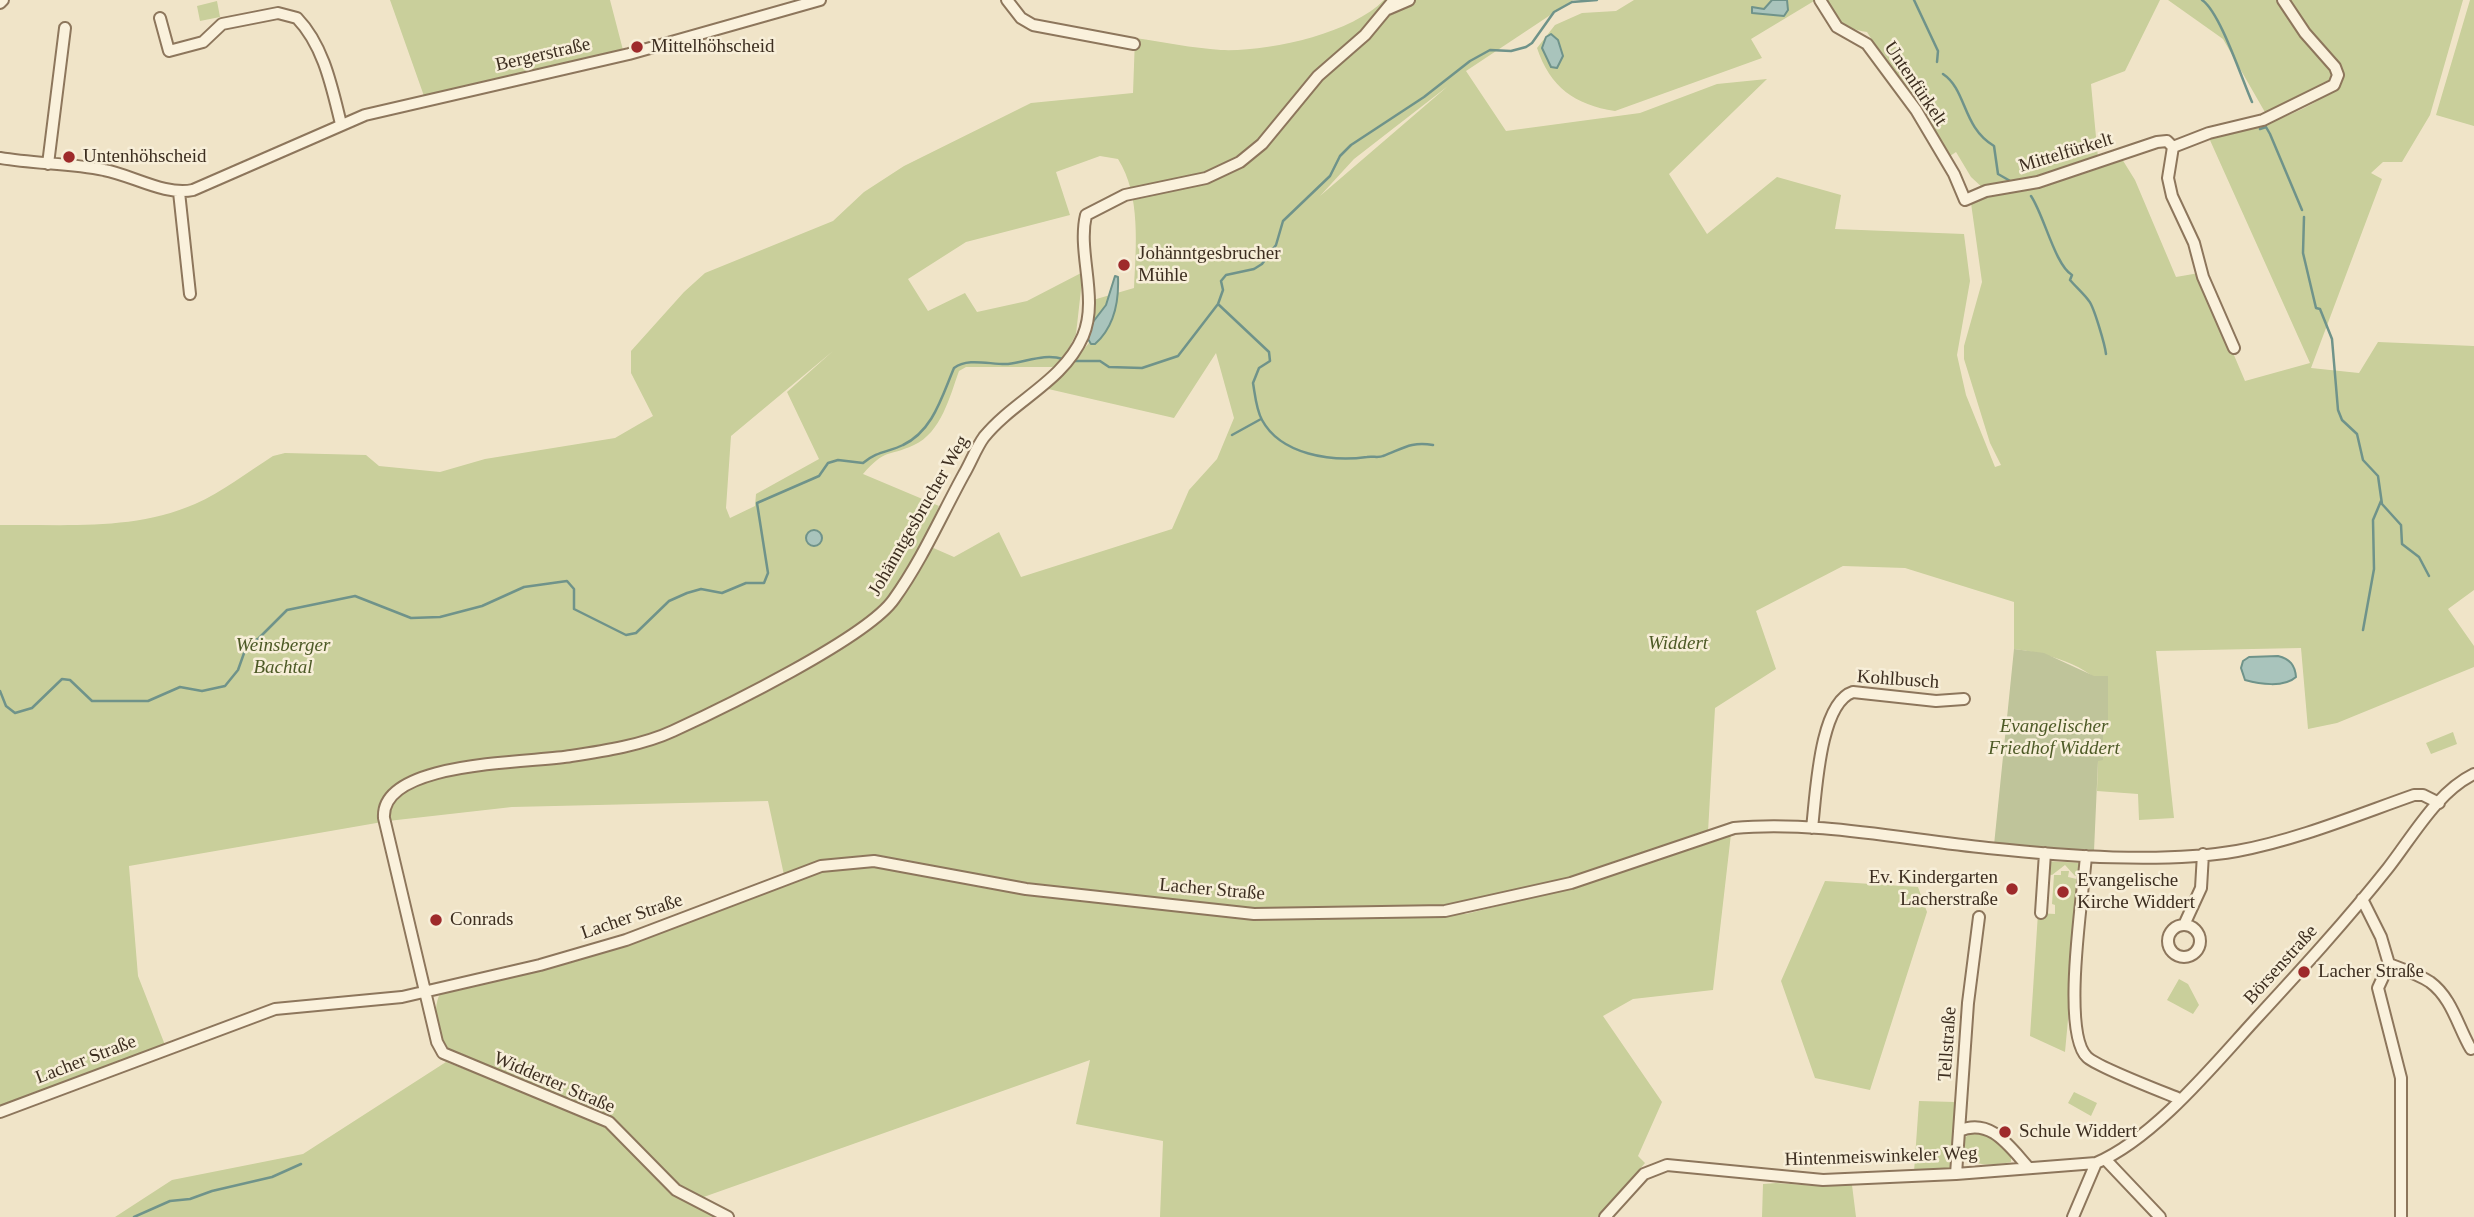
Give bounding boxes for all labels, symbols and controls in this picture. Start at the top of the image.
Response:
street label: Bergerstraße [493,33,593,77]
place label: Mittelhöhscheid [651,36,774,58]
street label: Untenfürkelt [1878,37,1952,131]
marker: Mittelhöhscheid [629,39,645,55]
street label: Mittelfürkelt [2016,128,2116,178]
place label: Untenhöhscheid [83,146,206,168]
marker: Untenhöhscheid [61,149,77,165]
place label: Johänntgesbrucher Mühle [1138,243,1280,287]
marker: Johänntgesbrucher Mühle [1116,257,1132,273]
street label: Johänntgesbrucher Weg [864,432,974,600]
park label: Widdert [1648,633,1708,655]
park label: Weinsberger Bachtal [236,635,330,679]
street label: Kohlbusch [1856,666,1940,694]
park label: Evangelischer Friedhof Widdert [1988,716,2120,760]
place label: Ev. Kindergarten Lacherstraße [1869,867,1998,911]
place label: Evangelische Kirche Widdert [2077,870,2195,914]
street label: Lacher Straße [1158,874,1266,906]
marker: Ev. Kindergarten Lacherstraße [2004,881,2020,897]
marker: Evangelische Kirche Widdert [2055,884,2071,900]
street label: Lacher Straße [578,889,686,945]
place label: Conrads [450,909,513,931]
marker: Conrads [428,912,444,928]
street label: Börsenstraße [2239,921,2323,1009]
place label: Lacher Straße [2318,961,2424,983]
marker: Lacher Straße [2296,964,2312,980]
street label: Tellstraße [1934,1006,1962,1082]
street label: Lacher Straße [32,1030,140,1090]
street label: Widderter Straße [490,1047,618,1119]
place label: Schule Widdert [2019,1121,2137,1143]
marker: Schule Widdert [1997,1124,2013,1140]
street label: Hintenmeiswinkeler Weg [1784,1142,1978,1172]

